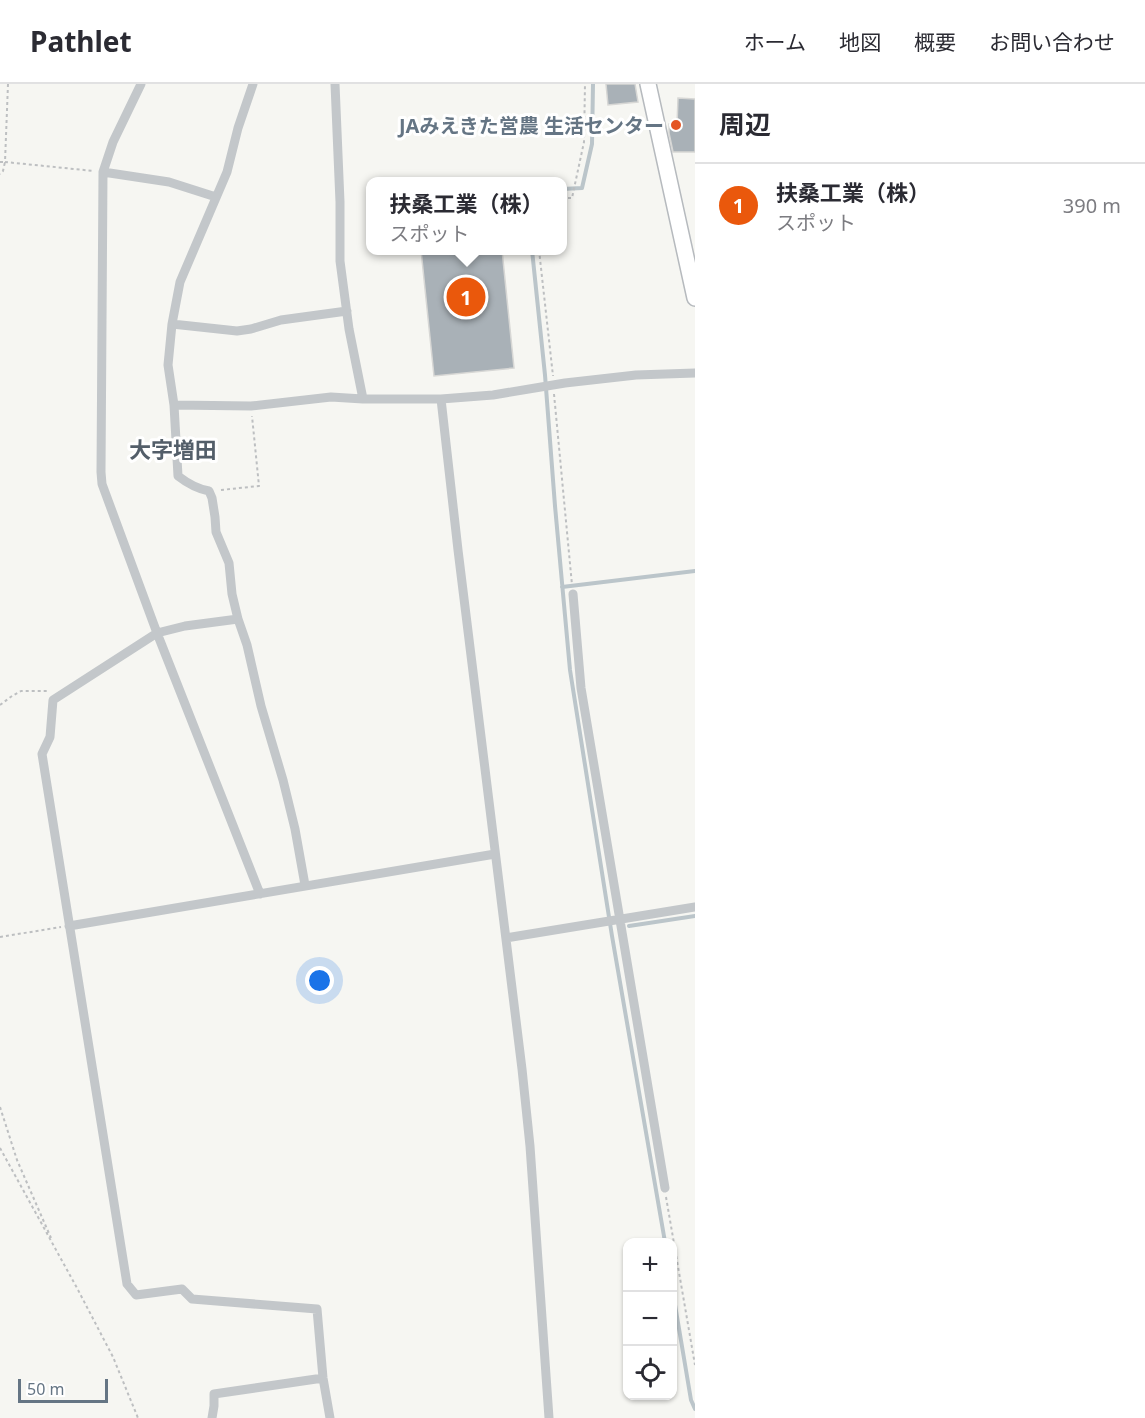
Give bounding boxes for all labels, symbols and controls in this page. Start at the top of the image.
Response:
text: Pathlet [30,22,132,60]
text: ホーム [744,28,806,56]
text: 地図 [839,28,881,56]
text: 概要 [914,28,956,56]
text: お問い合わせ [989,28,1115,56]
text: 周辺 [719,106,771,142]
place label: JAみえきた営農 生活センター [397,112,664,139]
marker: JAみえきた営農 生活センター [669,118,683,132]
popup [366,177,567,255]
text: 扶桑工業（株） [776,177,930,207]
text: 扶桑工業（株） [389,188,544,218]
text: 1 [733,192,744,219]
text: 390 m [1063,192,1121,219]
text: スポット [776,209,856,236]
text: スポット [389,220,469,247]
pin: 1 [446,274,486,320]
district label: 大字増田 [129,434,217,464]
your location [305,966,334,995]
map controls [623,1238,677,1400]
button: + [623,1238,677,1292]
button: − [623,1292,677,1346]
button: locate [623,1346,677,1400]
scale bar [18,1376,108,1404]
text: 50 m [27,1378,64,1400]

